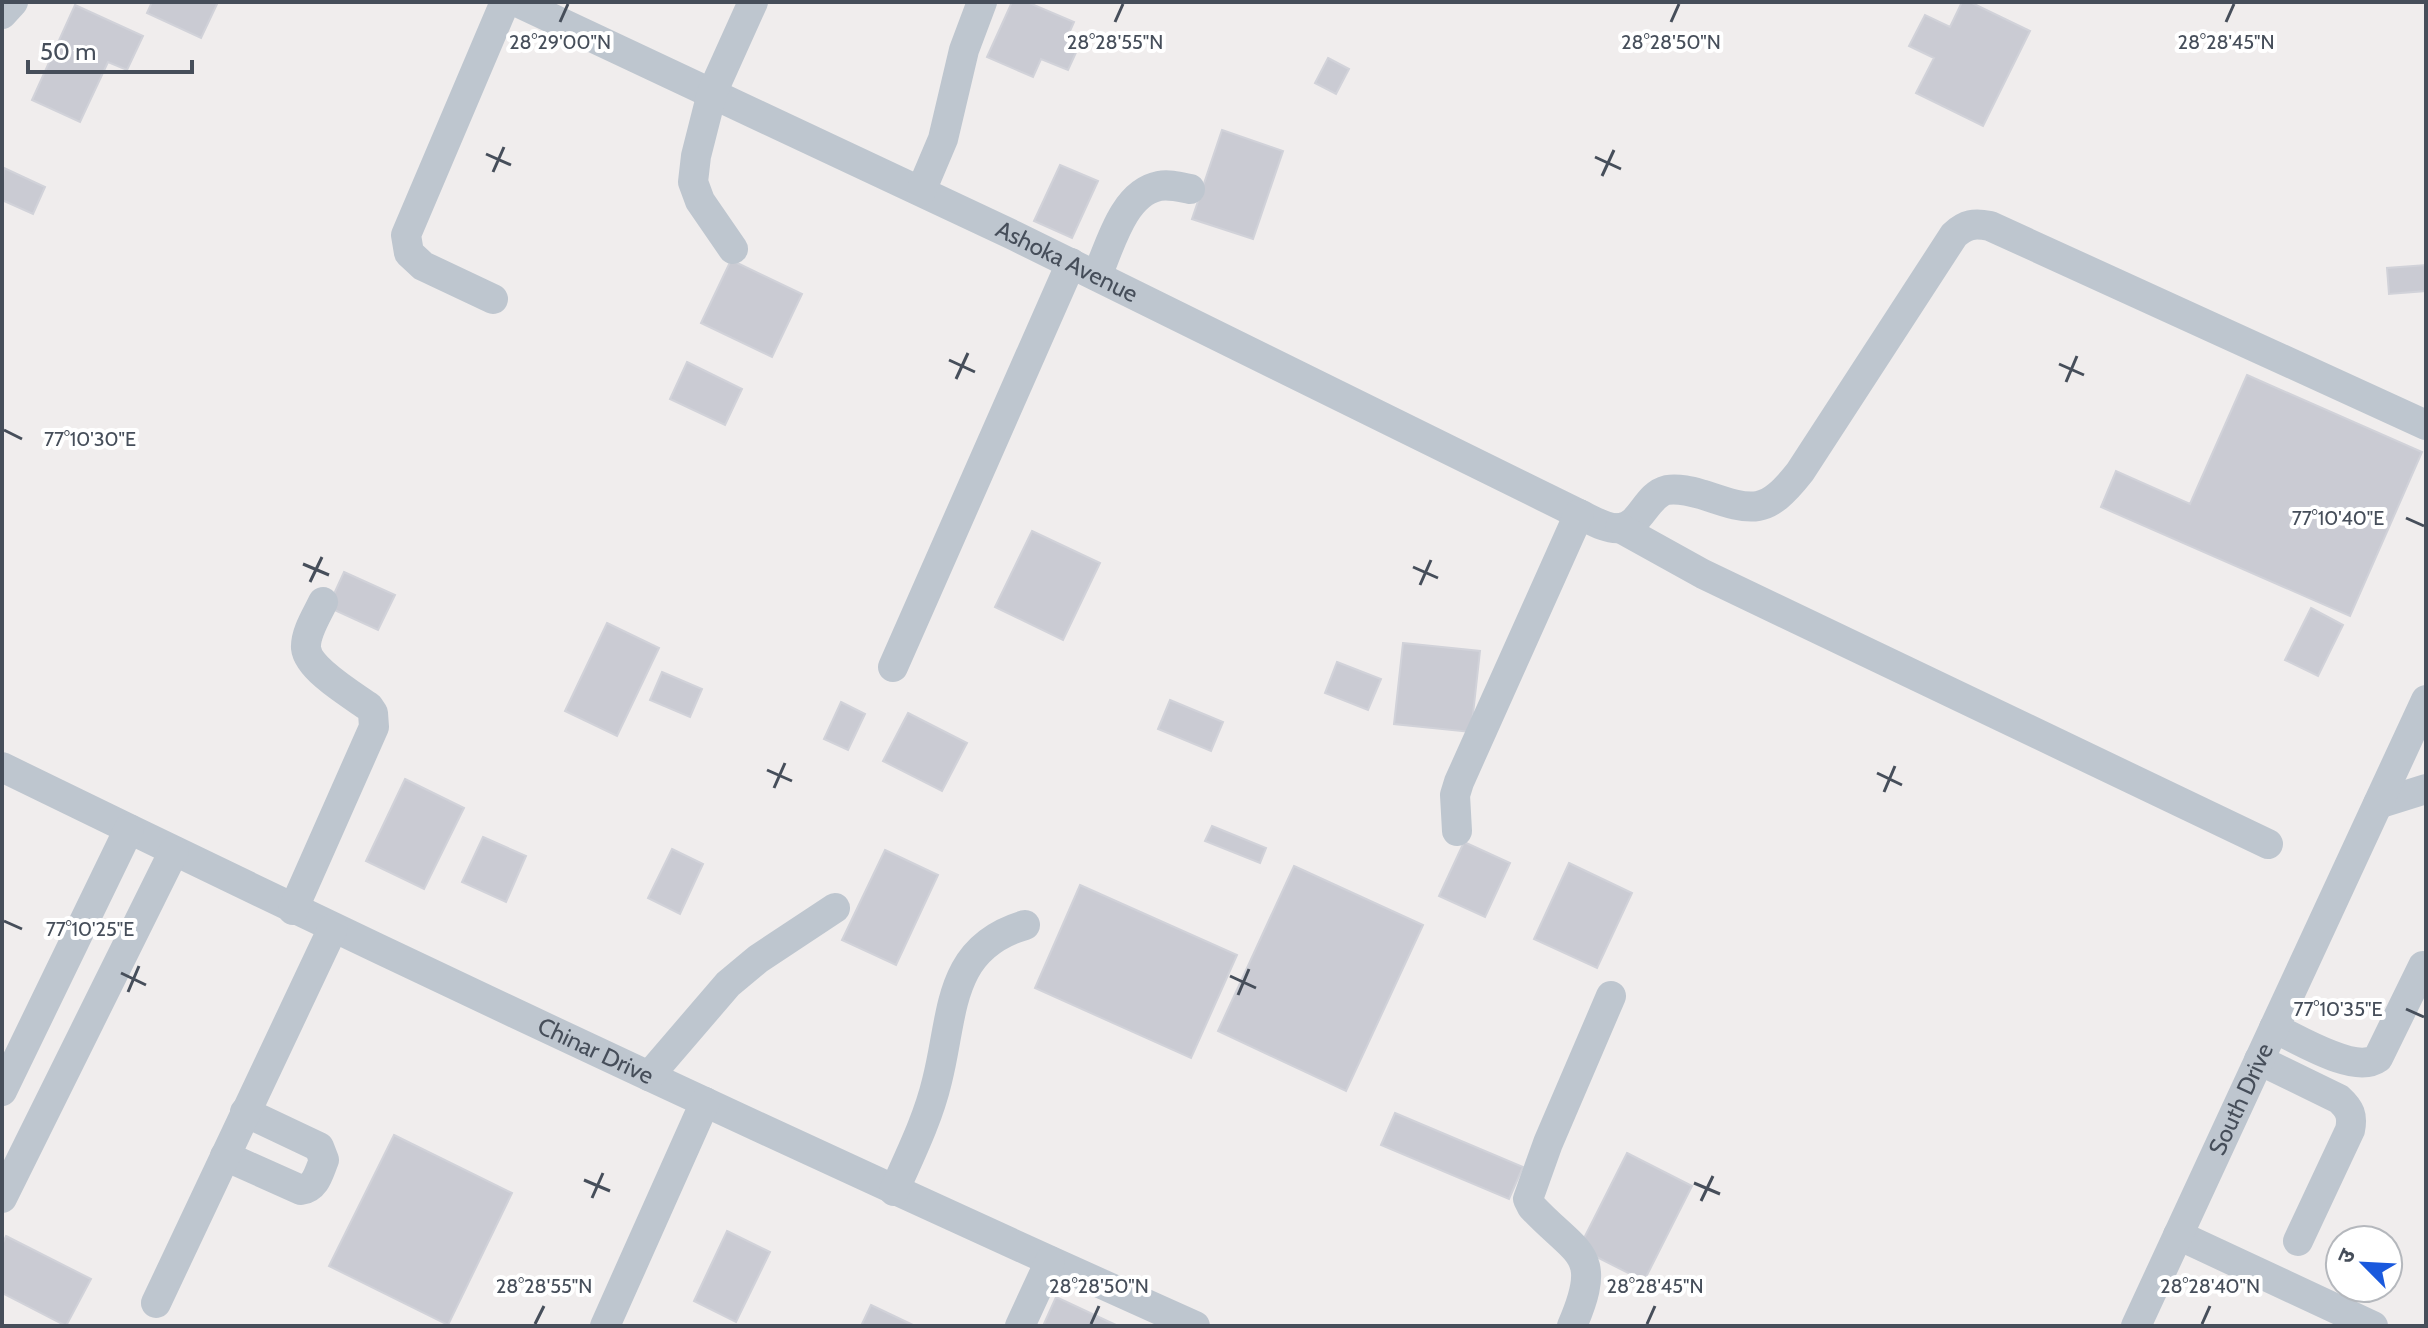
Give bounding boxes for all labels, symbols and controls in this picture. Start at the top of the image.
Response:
scale bar [28,24,192,74]
text: 28°29'00"N [509,30,611,54]
text: 28°28'55"N [1067,30,1163,54]
text: 28°28'50"N [1621,30,1721,54]
text: 28°28'45"N [2178,30,2274,54]
text: 50 m [40,37,96,66]
street label: Ashoka Avenue [991,214,1143,308]
text: 77°10'30"E [44,427,136,451]
text: 77°10'40"E [2292,506,2384,530]
text: 77°10'25"E [46,917,134,941]
text: 77°10'35"E [2293,997,2383,1021]
street label: Chinar Drive [533,1011,658,1090]
street label: South Drive [2202,1038,2279,1160]
north arrow [2324,1224,2404,1304]
text: उ [2331,1244,2362,1267]
text: 28°28'55"N [496,1274,592,1298]
text: 28°28'50"N [1049,1274,1149,1298]
text: 28°28'45"N [1607,1274,1703,1298]
text: 28°28'40"N [2160,1274,2260,1298]

